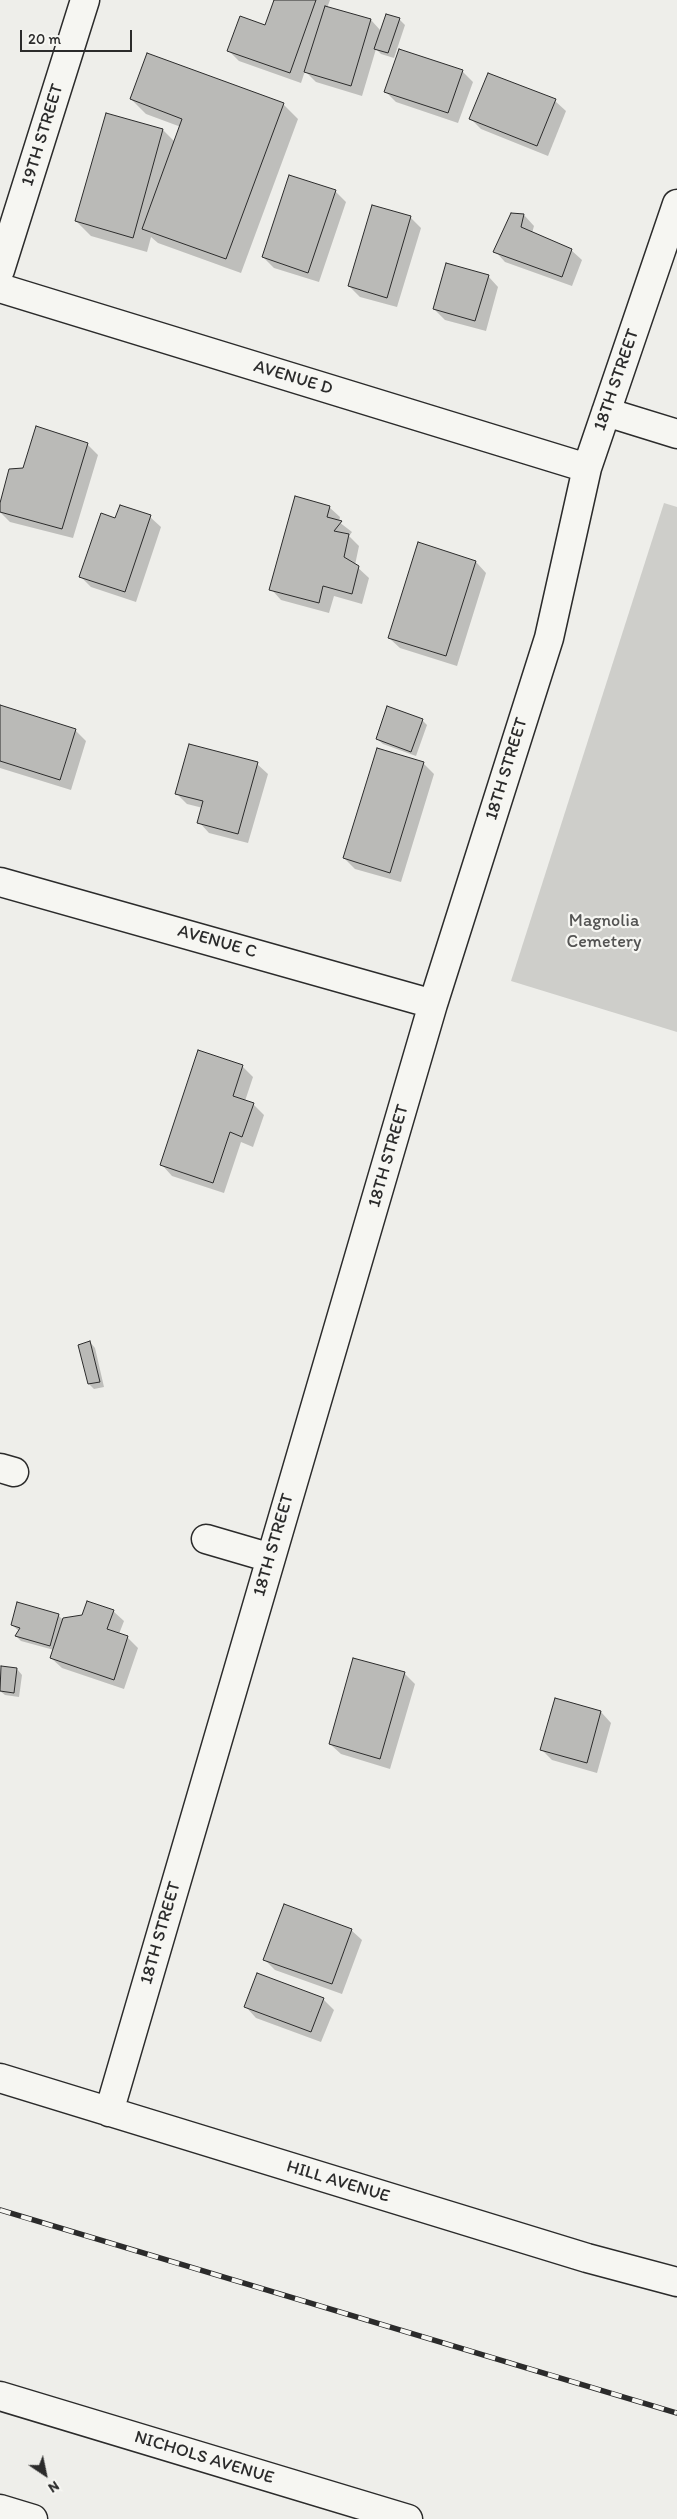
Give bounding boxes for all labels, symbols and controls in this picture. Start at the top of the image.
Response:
scale bar [22,20,135,52]
text: 20 m [28,30,61,48]
street label: 19TH STREET [17,81,69,189]
street label: 18TH STREET [589,326,645,434]
street label: AVENUE D [251,356,335,400]
street label: 18TH STREET [481,715,533,823]
park label: Magnolia Cemetery [567,910,641,952]
street label: AVENUE C [175,920,259,964]
street label: 18TH STREET [364,1102,414,1210]
street label: 18TH STREET [249,1491,299,1599]
street label: 18TH STREET [136,1879,186,1987]
street label: HILL AVENUE [284,2156,392,2208]
street label: NICHOLS AVENUE [132,2427,276,2489]
north arrow [20,2449,70,2499]
text: N [45,2477,62,2497]

